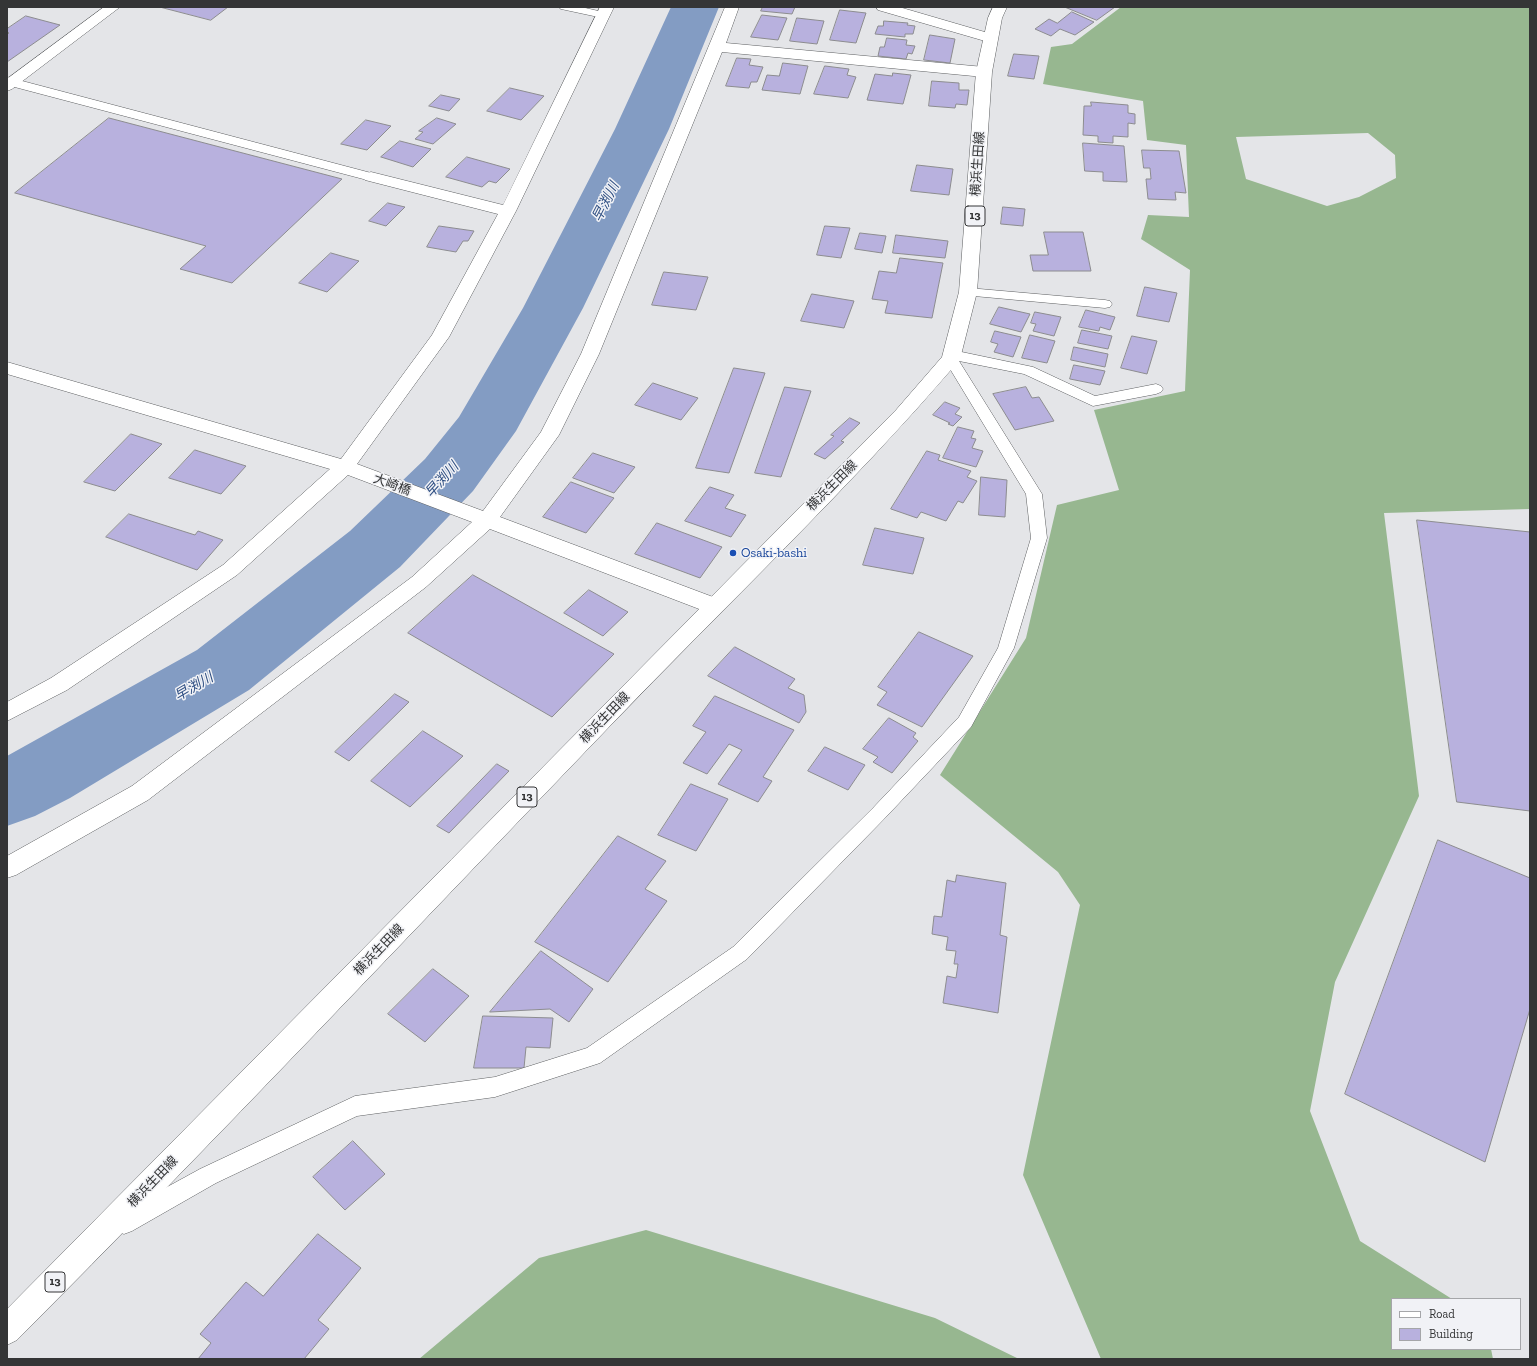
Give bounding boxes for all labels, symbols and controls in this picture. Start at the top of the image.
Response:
street label: 横浜生田線 [968,131,988,197]
water label: 早渕川 [589,179,623,225]
road number: 13 [965,206,985,226]
street label: 横浜生田線 [804,458,860,514]
water label: 早渕川 [422,459,462,501]
street label: 大崎橋 [371,471,413,499]
place label: Osaki-bashi [741,545,807,561]
marker: Osaki-bashi [728,548,738,558]
water label: 早渕川 [172,669,216,705]
street label: 横浜生田線 [577,689,633,747]
road number: 13 [517,787,537,807]
street label: 横浜生田線 [351,921,407,979]
street label: 横浜生田線 [125,1153,181,1211]
road number: 13 [45,1272,65,1292]
legend [1391,1298,1521,1350]
text: Road [1429,1307,1455,1321]
text: Building [1429,1327,1473,1341]

